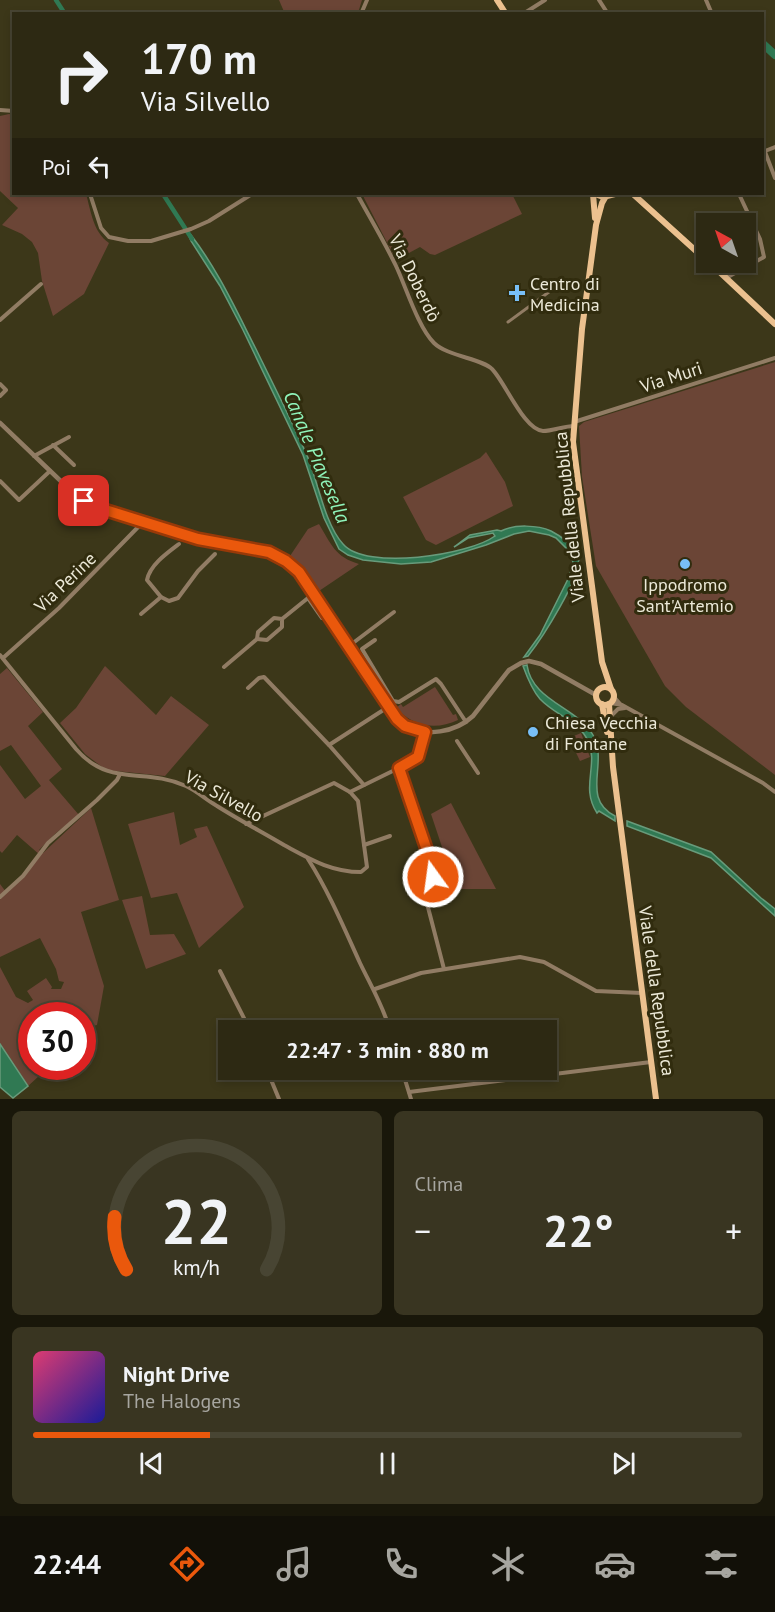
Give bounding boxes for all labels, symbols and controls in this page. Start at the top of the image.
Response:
text: 170 m [141,31,257,86]
icon: right [42,36,120,114]
text: Via Silvello [141,84,270,118]
icon: left [83,150,116,183]
text: Poi [42,153,71,181]
north arrow [696,213,756,273]
map controls [696,213,756,273]
street label: Via Doberdò [384,230,446,326]
place label: Centro di Medicina [530,272,600,316]
marker: Centro di Medicina [508,284,526,302]
street label: Via Muri [636,356,705,398]
water label: Canale Piavesella [277,387,357,527]
street label: Viale della Repubblica [549,431,589,604]
pin [58,475,109,526]
icon: arrive [67,484,100,517]
street label: Via Perine [28,547,101,618]
marker: Ippodromo Sant'Artemio [678,557,692,571]
place label: Ippodromo Sant'Artemio [636,573,734,617]
place label: Chiesa Vecchia di Fontane [545,711,657,755]
marker: Chiesa Vecchia di Fontane [526,725,540,739]
street label: Via Silvello [180,765,267,827]
position arrow [401,845,465,909]
street label: Viale della Repubblica [634,904,680,1077]
speed limit sign: 30 [18,1002,96,1080]
text: 22:47 · 3 min · 880 m [286,1036,489,1064]
text: Clima [415,1171,463,1197]
text: 22 [161,1180,232,1261]
text: 22° [543,1201,614,1259]
text: − [415,1209,431,1252]
text: + [725,1209,742,1252]
text: km/h [173,1253,220,1281]
text: Night Drive [123,1360,230,1388]
text: The Halogens [123,1388,241,1414]
icon: previous [135,1447,168,1480]
icon: pause [371,1447,404,1480]
icon: next [607,1447,640,1480]
icon: directions [166,1543,208,1585]
icon: music [273,1543,315,1585]
icon: phone [380,1543,422,1585]
icon: climate [487,1543,529,1585]
icon: car [594,1543,636,1585]
icon: filters [700,1543,742,1585]
text: 22:44 [32,1547,101,1581]

